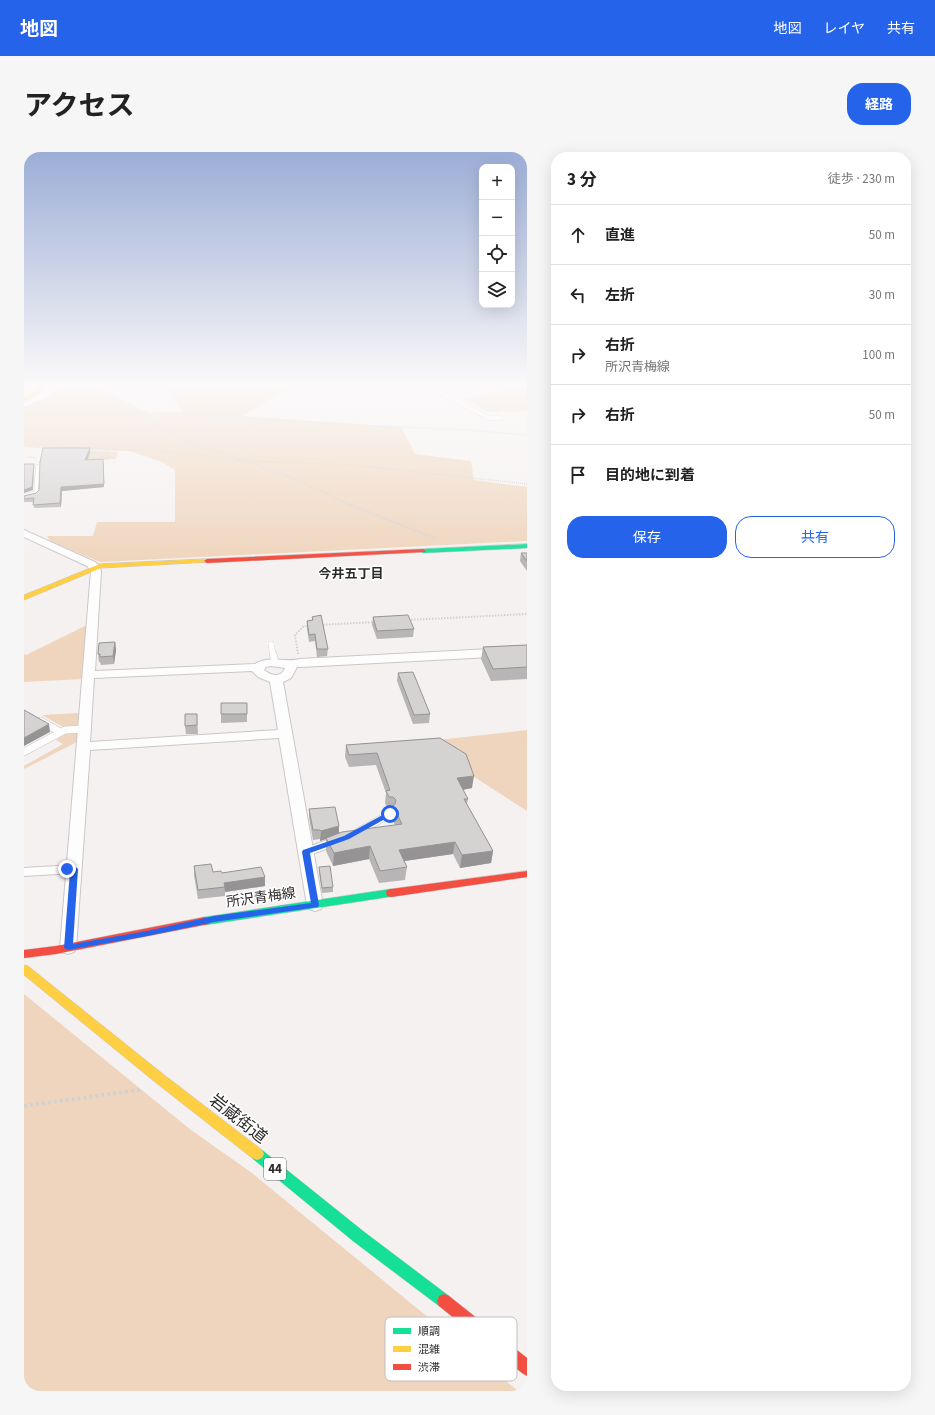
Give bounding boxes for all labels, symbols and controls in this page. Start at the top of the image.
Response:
text: 地図 [20,16,58,43]
text: 地図 [773,19,801,39]
text: レイヤ [823,19,865,39]
text: 共有 [887,19,915,39]
button: 経路 [847,83,911,125]
text: アクセス [24,86,135,126]
map controls [479,164,515,308]
button: + [479,164,515,200]
text: 3 分 [567,168,596,192]
text: 徒歩 · 230 m [828,170,895,188]
button: − [479,200,515,236]
icon: ahead [567,224,589,246]
text: 直進 [605,225,635,246]
text: 50 m [869,226,895,244]
button: locate [479,236,515,272]
button: layers [479,272,515,308]
icon: left [567,284,589,306]
text: 左折 [605,285,635,306]
text: 30 m [869,286,895,304]
text: 右折 [605,335,635,356]
icon: right [567,344,589,366]
text: 100 m [862,346,895,364]
text: 所沢青梅線 [605,358,670,376]
icon: right [567,404,589,426]
text: 右折 [605,405,635,426]
text: 50 m [869,406,895,424]
icon: arrive [567,464,589,486]
text: 目的地に到着 [605,465,695,486]
button: 保存 [567,516,727,558]
button: 共有 [735,516,895,558]
district label: 今井五丁目 [318,565,384,583]
route start [381,805,399,823]
route end [58,860,76,878]
street label: 所沢青梅線 [225,883,297,913]
street label: 岩蔵街道 [204,1089,272,1149]
road number: 44 [264,1158,286,1180]
legend [385,1317,517,1381]
text: 順調 [418,1324,440,1339]
text: 混雑 [418,1342,440,1357]
text: 渋滞 [418,1360,440,1375]

